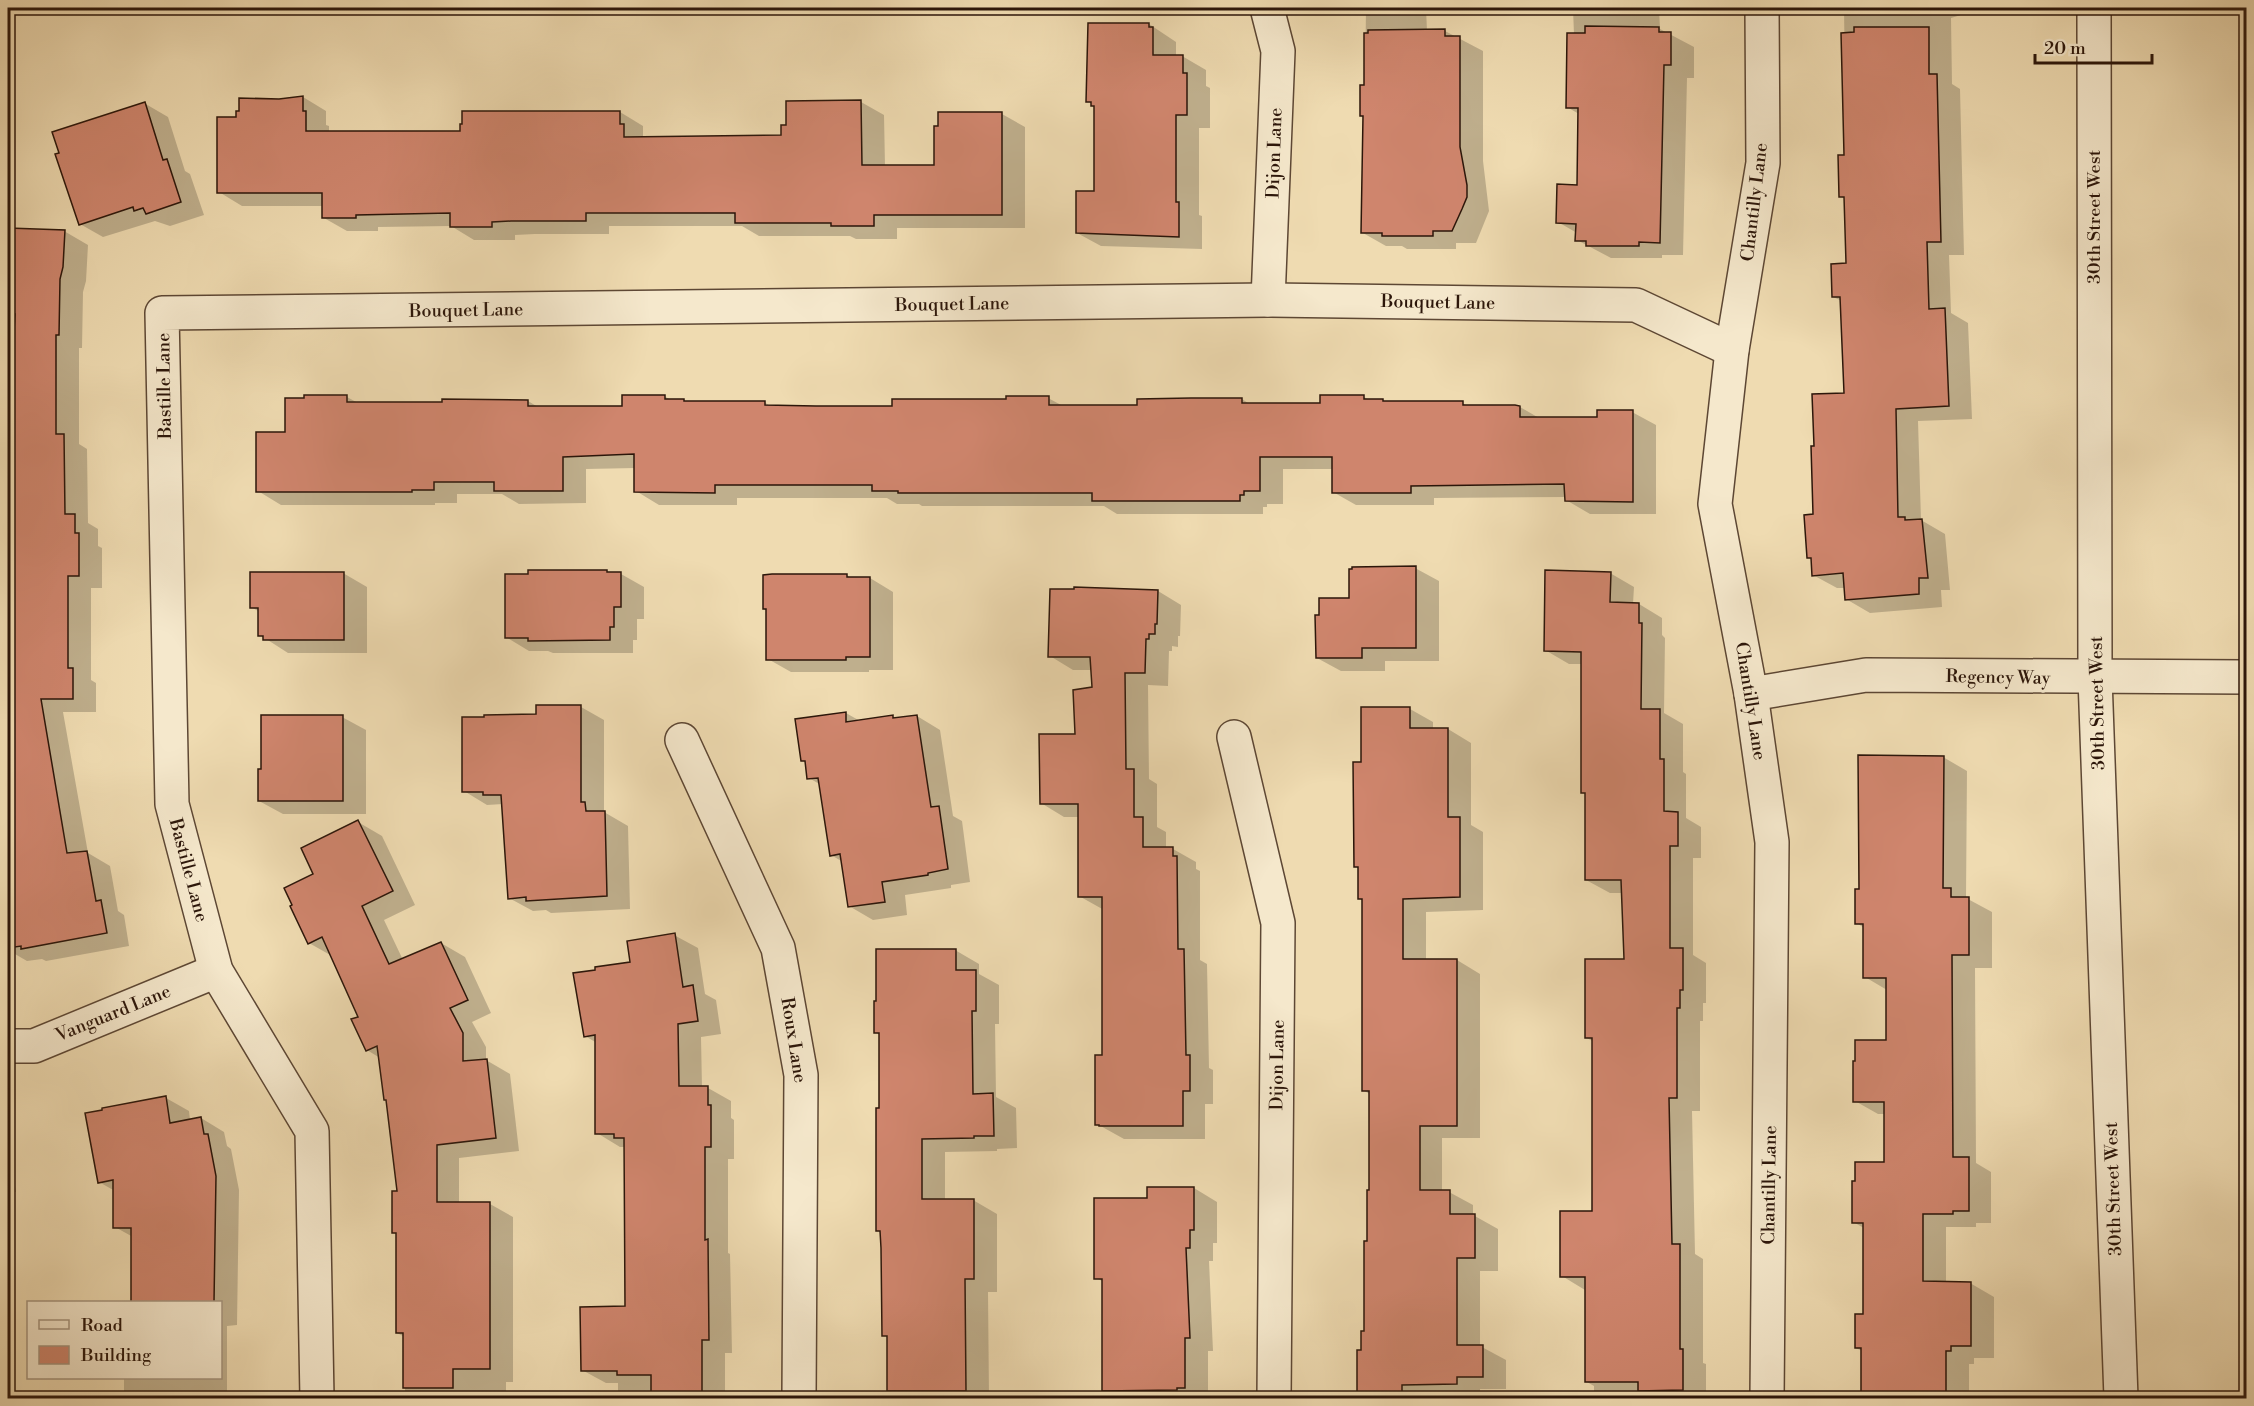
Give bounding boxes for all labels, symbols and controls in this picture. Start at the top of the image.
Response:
scale bar [2035,27,2152,65]
text: 20 m [2044,37,2086,60]
street label: Dijon Lane [1261,107,1288,199]
street label: Chantilly Lane [1736,141,1773,263]
street label: 30th Street West [2083,149,2106,284]
street label: Bouquet Lane [1380,290,1495,315]
street label: Bouquet Lane [894,292,1009,317]
street label: Bouquet Lane [408,298,523,323]
street label: Bastille Lane [152,333,177,440]
street label: 30th Street West [2085,635,2110,770]
street label: Chantilly Lane [1730,640,1771,762]
street label: Regency Way [1945,665,2051,690]
street label: Bastille Lane [163,815,213,924]
street label: Vanguard Lane [51,980,174,1047]
street label: Roux Lane [775,996,812,1085]
street label: Dijon Lane [1265,1019,1290,1111]
street label: 30th Street West [2100,1121,2127,1256]
street label: Chantilly Lane [1757,1125,1782,1245]
legend [27,1301,222,1379]
text: Road [81,1314,124,1337]
text: Building [80,1344,152,1367]

